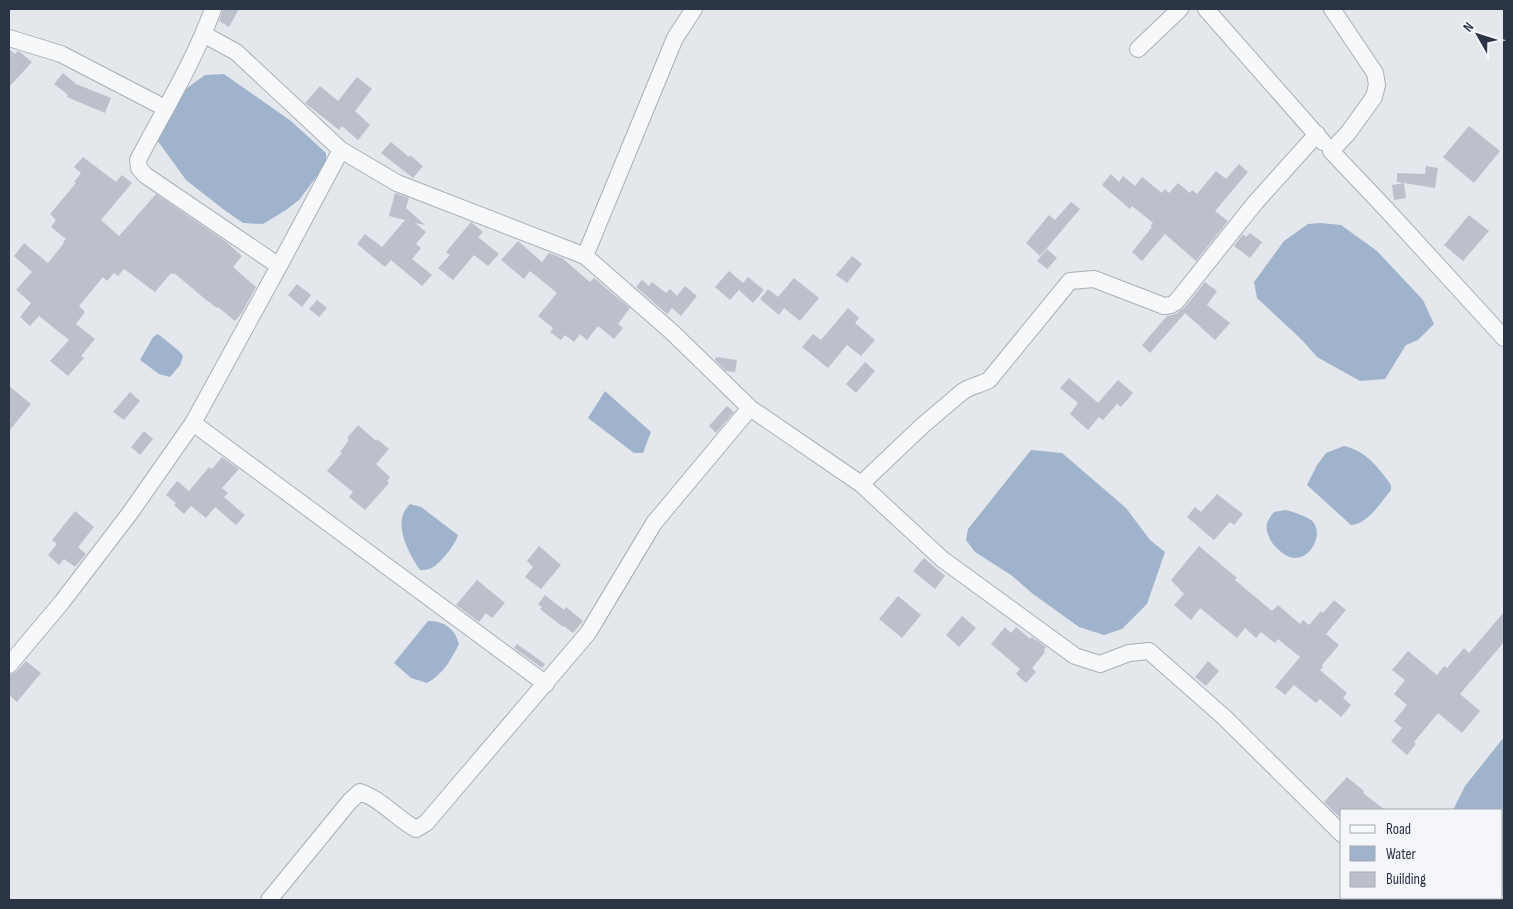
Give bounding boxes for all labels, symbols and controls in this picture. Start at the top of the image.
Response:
north arrow [1453,10,1503,60]
text: N [1459,19,1477,35]
legend [1340,809,1503,899]
text: Road [1386,820,1411,839]
text: Water [1386,845,1417,864]
text: Building [1386,870,1426,889]

